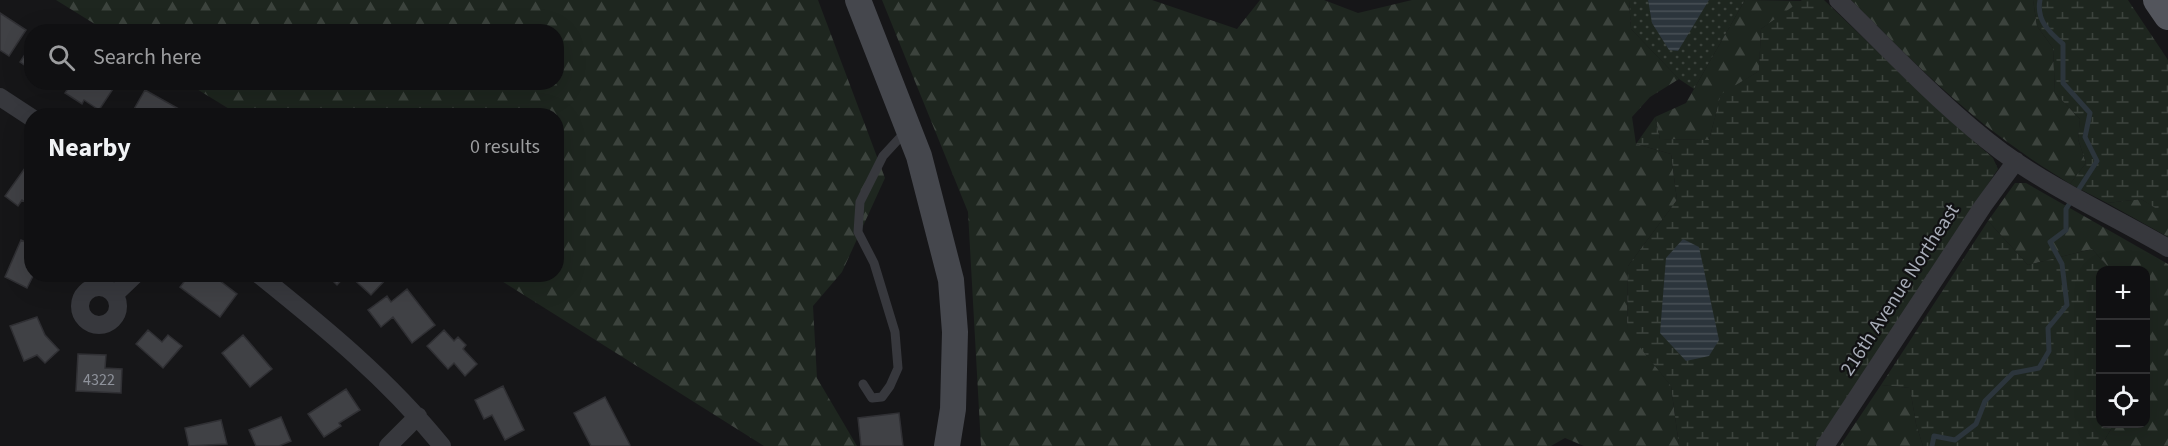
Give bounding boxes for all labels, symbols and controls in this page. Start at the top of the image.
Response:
search box [24,24,564,90]
icon: search [45,41,78,74]
text: Search here [93,41,201,73]
text: Nearby [48,129,131,166]
text: 0 results [470,133,540,161]
street label: 216th Avenue Northeast [1834,198,1966,381]
map controls [2096,266,2150,428]
button: + [2096,266,2150,320]
button: − [2096,320,2150,374]
house number: 4322 [83,369,115,391]
button: locate [2096,374,2150,428]

